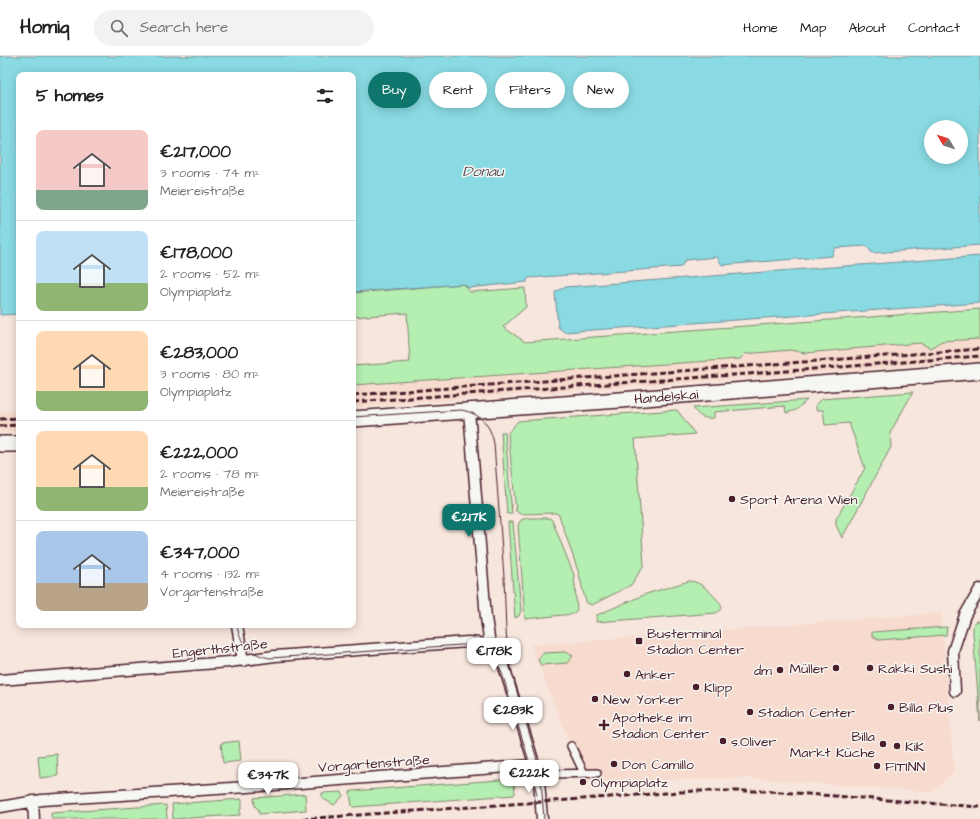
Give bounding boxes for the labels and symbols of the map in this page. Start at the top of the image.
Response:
north arrow [924,120,968,164]
water label: Donau [463,161,505,182]
street label: Handelskai [633,385,699,410]
place label: Sport Arena Wien [740,490,858,510]
marker: Sport Arena Wien [727,494,737,504]
pin: €217K [441,504,497,538]
place label: Busterminal Stadion Center [647,624,744,660]
street label: Engerthstraße [172,634,269,664]
marker: Busterminal Stadion Center [634,636,644,646]
pin: €178K [466,638,522,672]
place label: Müller [790,659,828,679]
place label: Rakki Sushi [878,659,952,679]
place label: dm [754,661,772,681]
marker: Müller [831,663,841,673]
marker: Rakki Sushi [865,663,875,673]
place label: Anker [635,665,675,685]
marker: dm [775,665,785,675]
marker: Anker [622,669,632,679]
place label: Klipp [704,678,733,698]
marker: Klipp [691,682,701,692]
place label: New Yorker [603,690,684,710]
marker: New Yorker [590,694,600,704]
pin: €283K [485,697,541,731]
place label: Billa Plus [899,698,953,718]
marker: Billa Plus [886,702,896,712]
place label: Stadion Center [758,703,855,723]
marker: Stadion Center [745,707,755,717]
place label: Apotheke im Stadion Center [612,708,709,744]
marker: Apotheke im Stadion Center [599,720,609,730]
place label: Billa Markt Küche [790,727,875,763]
place label: s.Oliver [731,732,777,752]
marker: s.Oliver [718,736,728,746]
place label: KiK [905,737,925,757]
marker: Billa Markt Küche [878,739,888,749]
marker: KiK [892,741,902,751]
street label: Vorgartenstraße [318,750,431,778]
place label: Don Camillo [622,755,694,775]
place label: FITINN [885,757,925,777]
marker: Don Camillo [609,759,619,769]
pin: €222K [501,760,557,794]
marker: FITINN [872,761,882,771]
pin: €347K [240,762,296,796]
place label: Olympiaplatz [591,773,668,793]
marker: Olympiaplatz [578,777,588,787]

